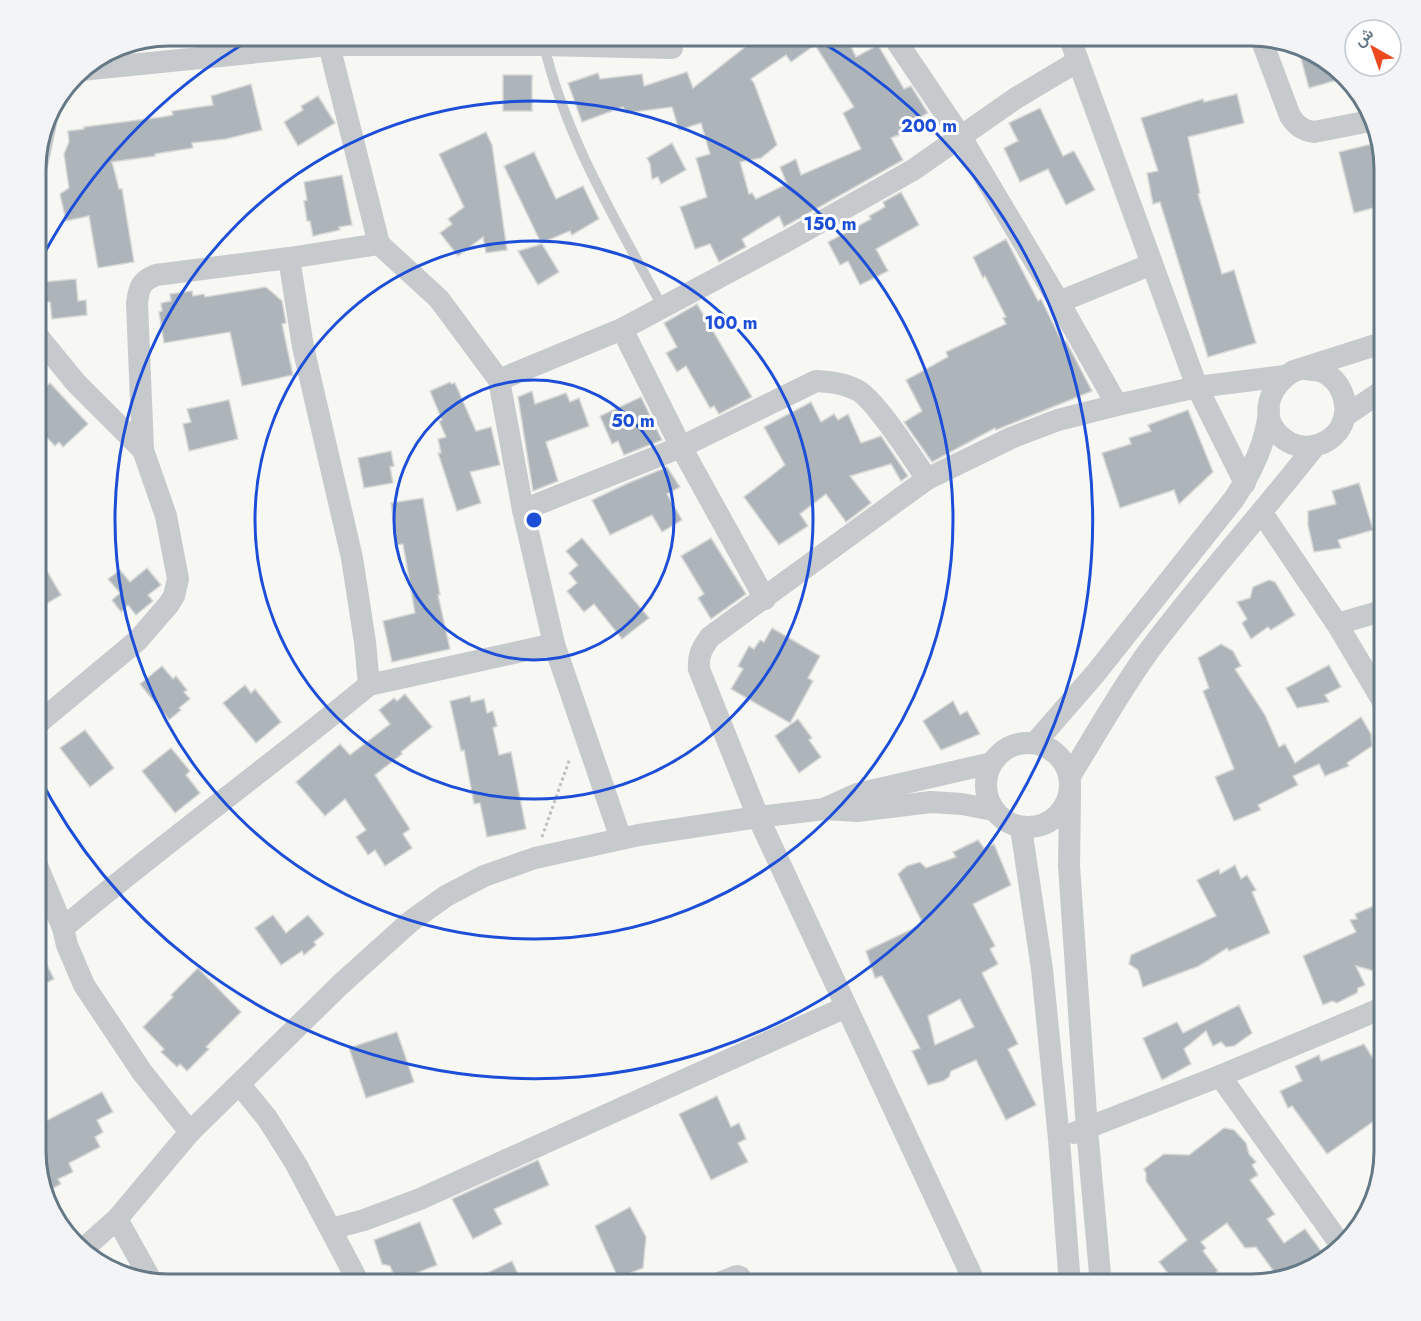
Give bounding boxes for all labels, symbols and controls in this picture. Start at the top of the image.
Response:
north arrow [1343,18,1403,78]
text: ش [1349,22,1378,52]
text: 200 m [901,113,957,139]
text: 150 m [804,211,856,237]
text: 100 m [704,310,758,336]
text: 50 m [611,408,655,434]
centre of rings [524,510,544,530]

